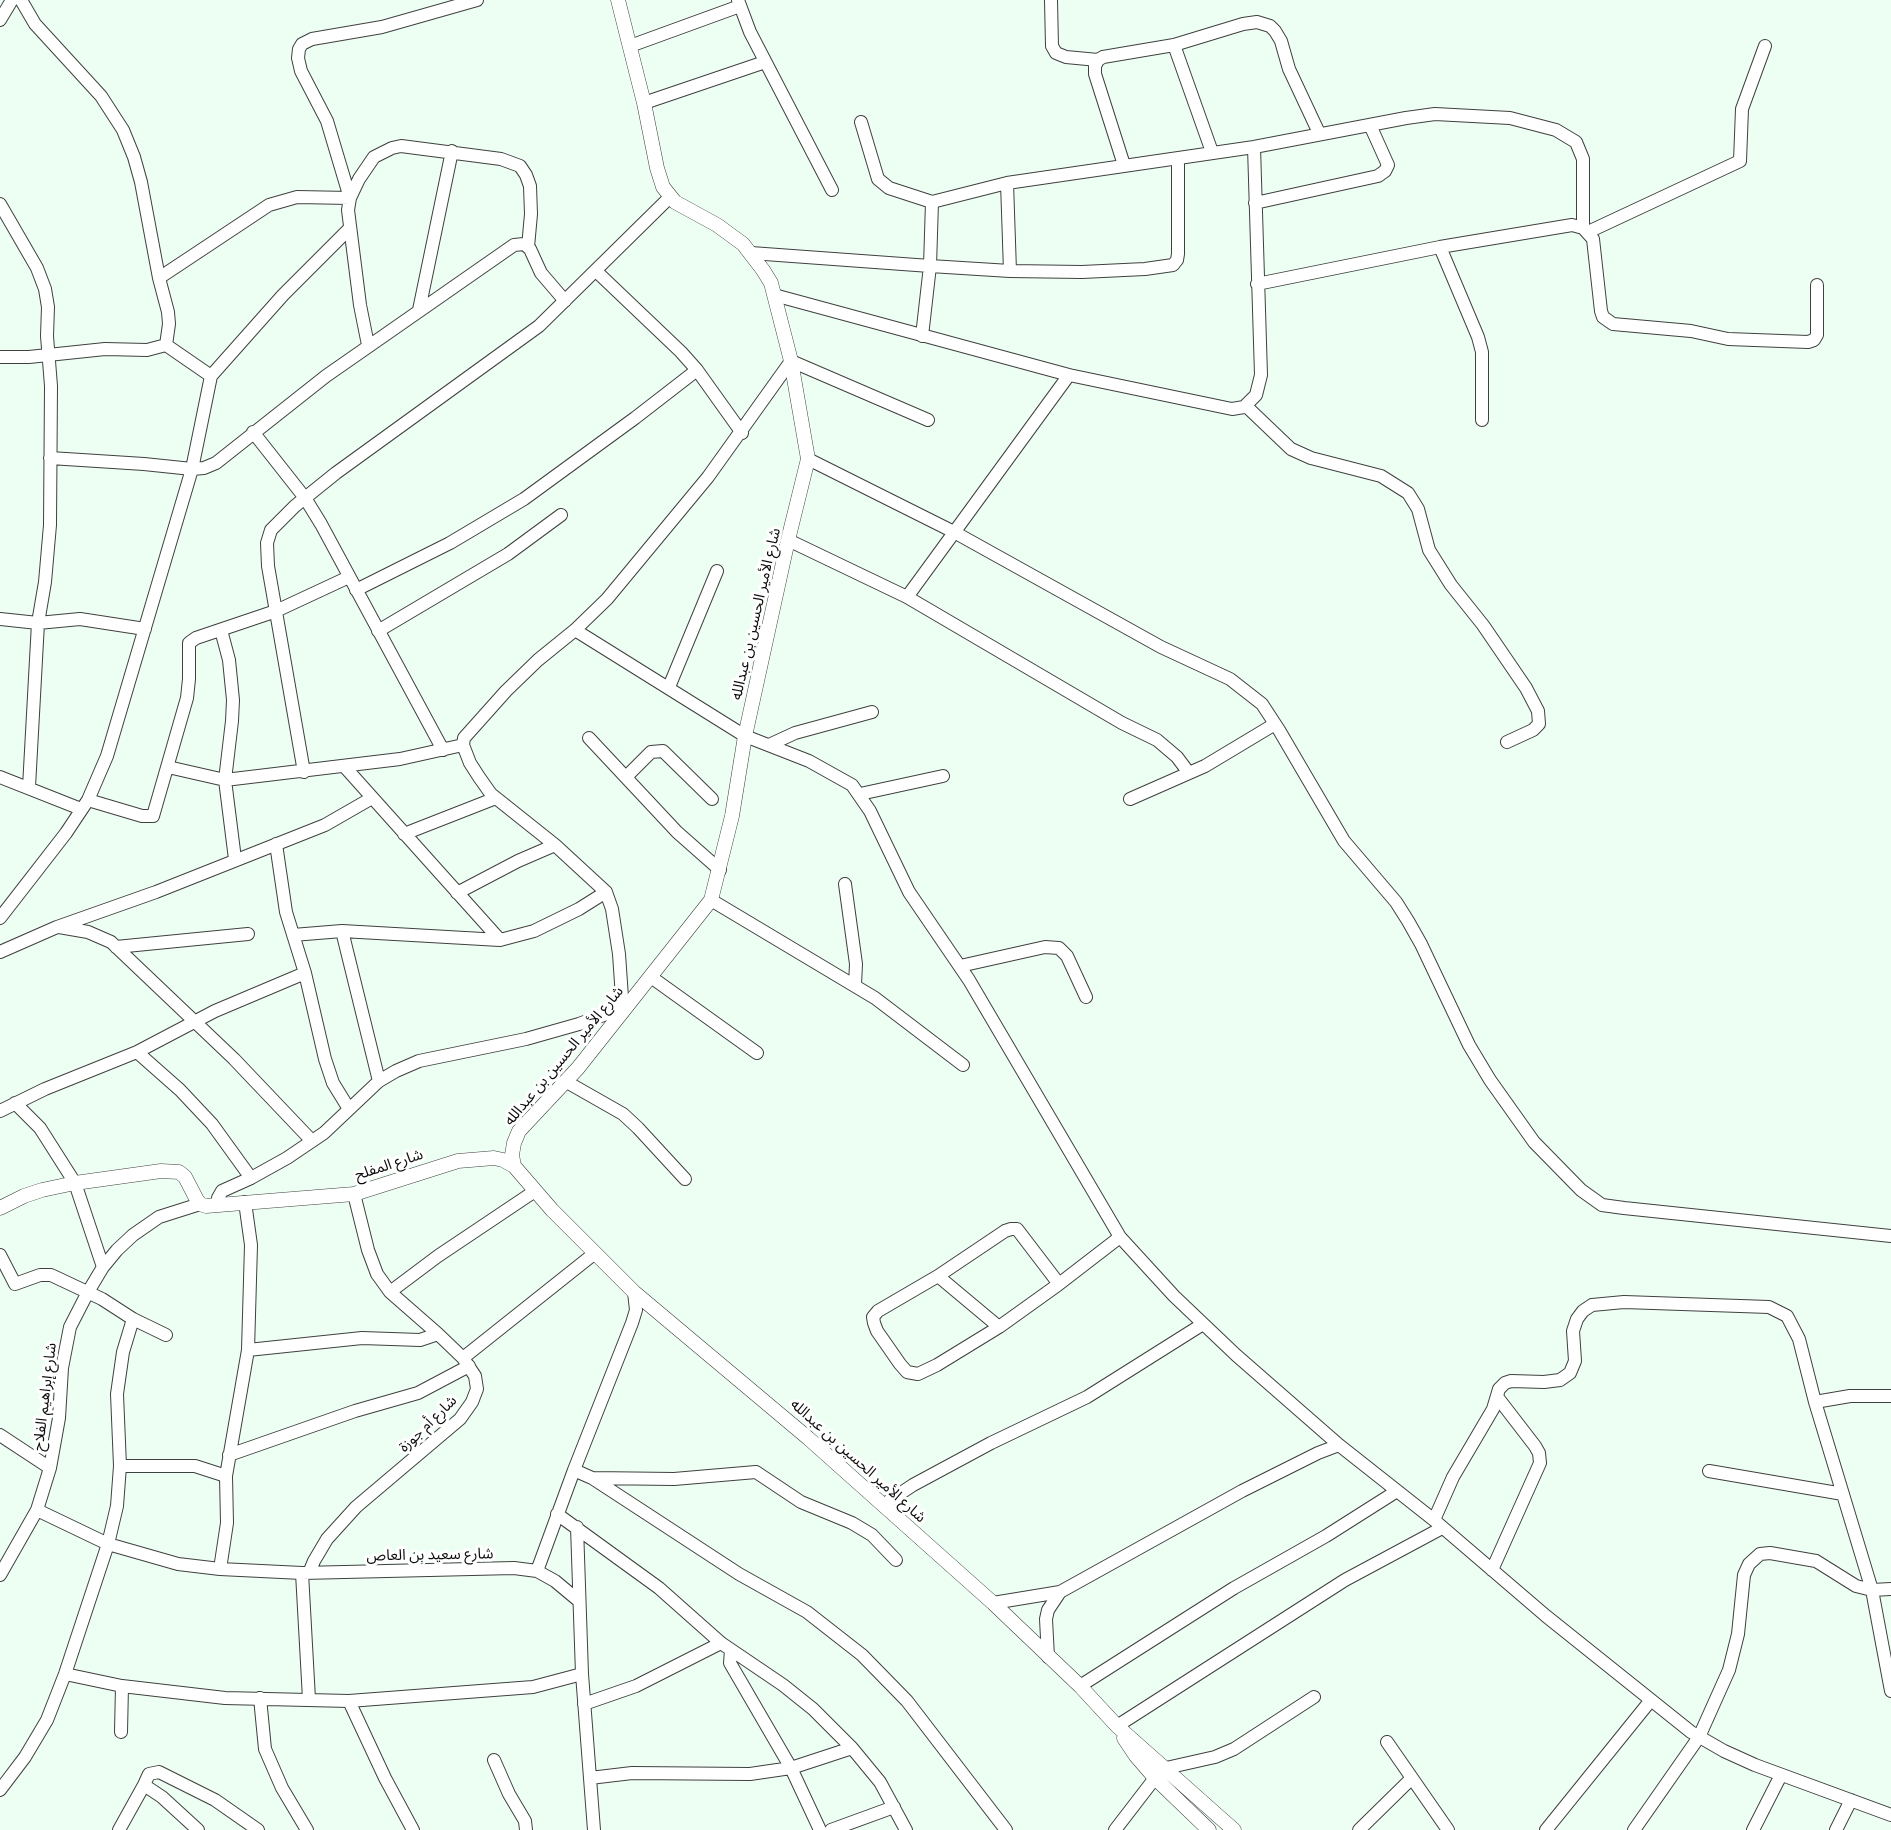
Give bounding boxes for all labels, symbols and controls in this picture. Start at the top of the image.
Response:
street label: شارع الأمير الحسين بن عبدالله [727,526,785,702]
street label: شارع الأمير الحسين بن عبدالله [501,983,627,1129]
street label: شارع المفلح [353,1146,425,1184]
street label: شارع إبراهيم الفلاح [29,1342,61,1452]
street label: شارع أم جوزة [395,1392,461,1456]
street label: شارع الأمير الحسين بن عبدالله [787,1395,929,1527]
street label: شارع سعيد بن العاص [366,1545,494,1565]

